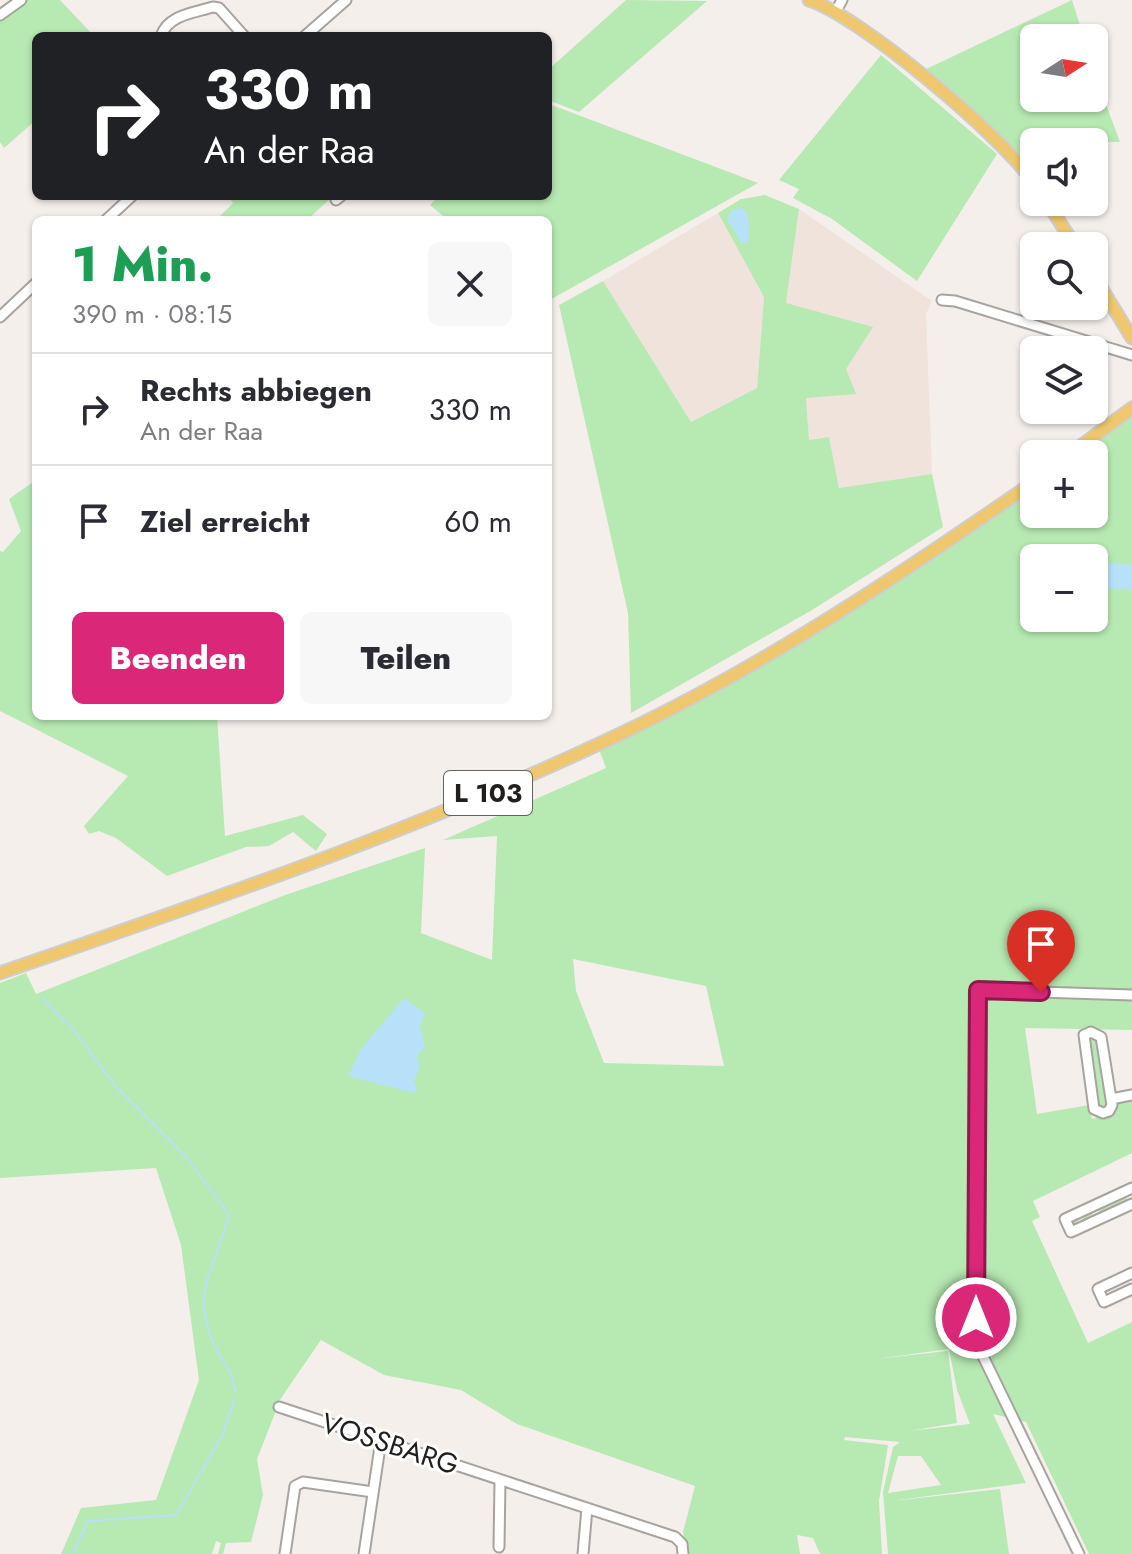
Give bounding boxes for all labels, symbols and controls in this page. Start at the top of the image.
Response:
north arrow [1020,24,1108,112]
map controls [1020,24,1108,632]
text: 330 m [204,49,373,130]
icon: right [72,64,176,168]
text: An der Raa [204,124,374,176]
button: sound [1020,128,1108,216]
text: 1 Min. [72,230,213,299]
button: search [1020,232,1108,320]
button: close [428,242,512,326]
text: 390 m · 08:15 [72,295,232,333]
button: layers [1020,336,1108,424]
text: Rechts abbiegen [140,369,372,412]
icon: right [72,387,116,431]
text: 330 m [429,388,512,431]
text: An der Raa [140,412,263,450]
button: + [1020,440,1108,528]
icon: arrive [72,499,116,543]
text: Ziel erreicht [140,500,309,543]
text: 60 m [444,500,512,543]
button: − [1020,544,1108,632]
button: Beenden [72,612,284,704]
button: Teilen [300,612,512,704]
road number: L 103 [444,771,532,815]
pin [1007,910,1075,992]
icon: arrive [1019,922,1063,966]
position arrow [934,1276,1018,1360]
street label: VOSSBARG [316,1403,464,1485]

